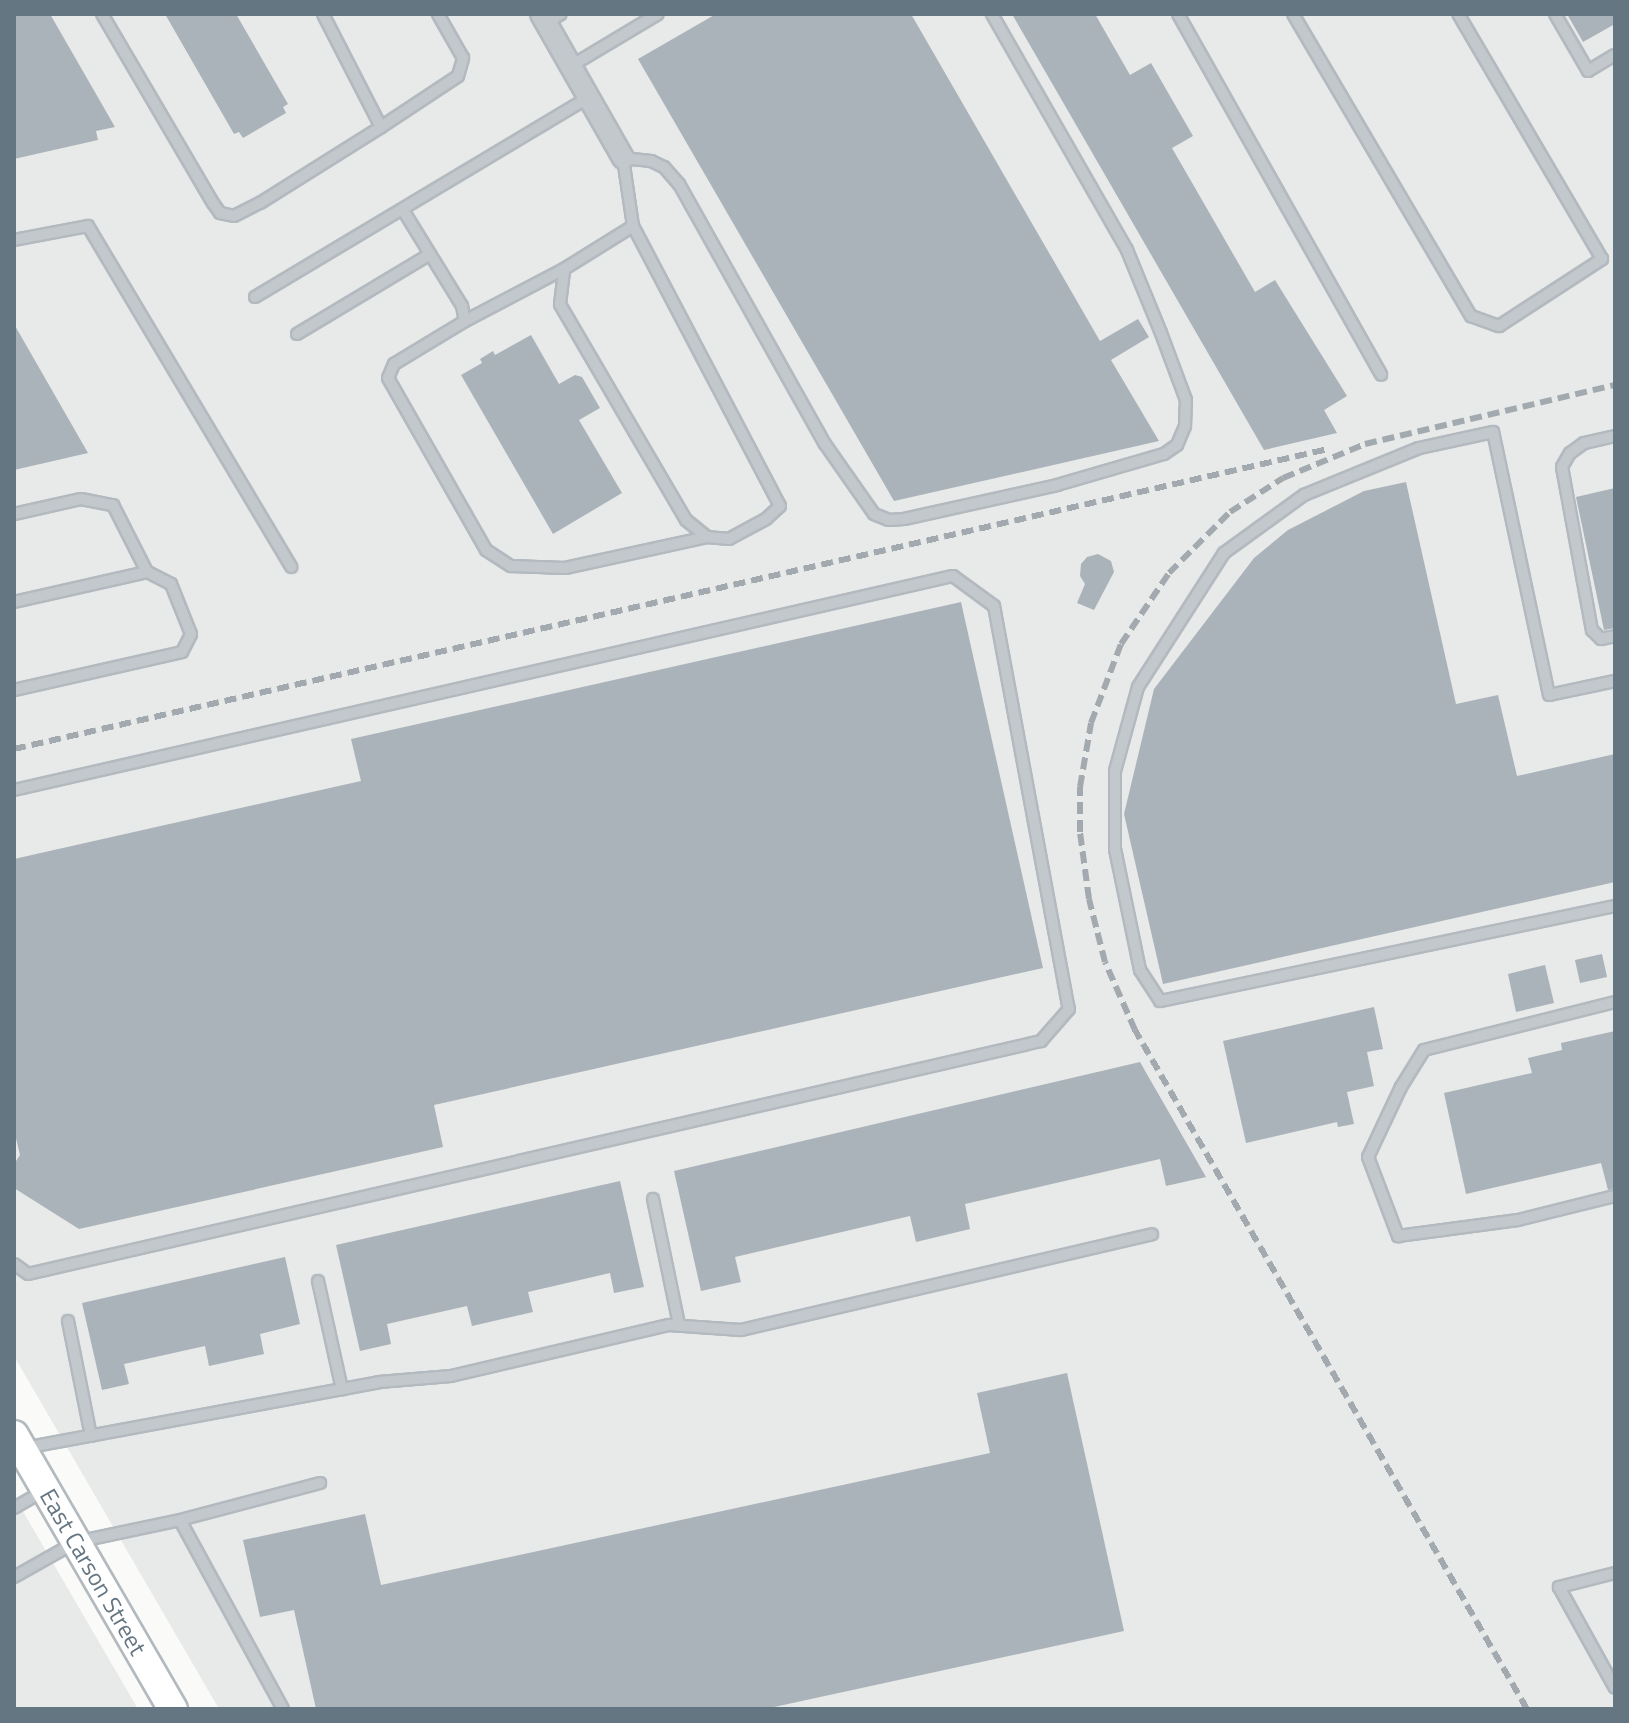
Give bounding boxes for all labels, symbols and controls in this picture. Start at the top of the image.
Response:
street label: East Carson Street [34,1484,152,1660]

